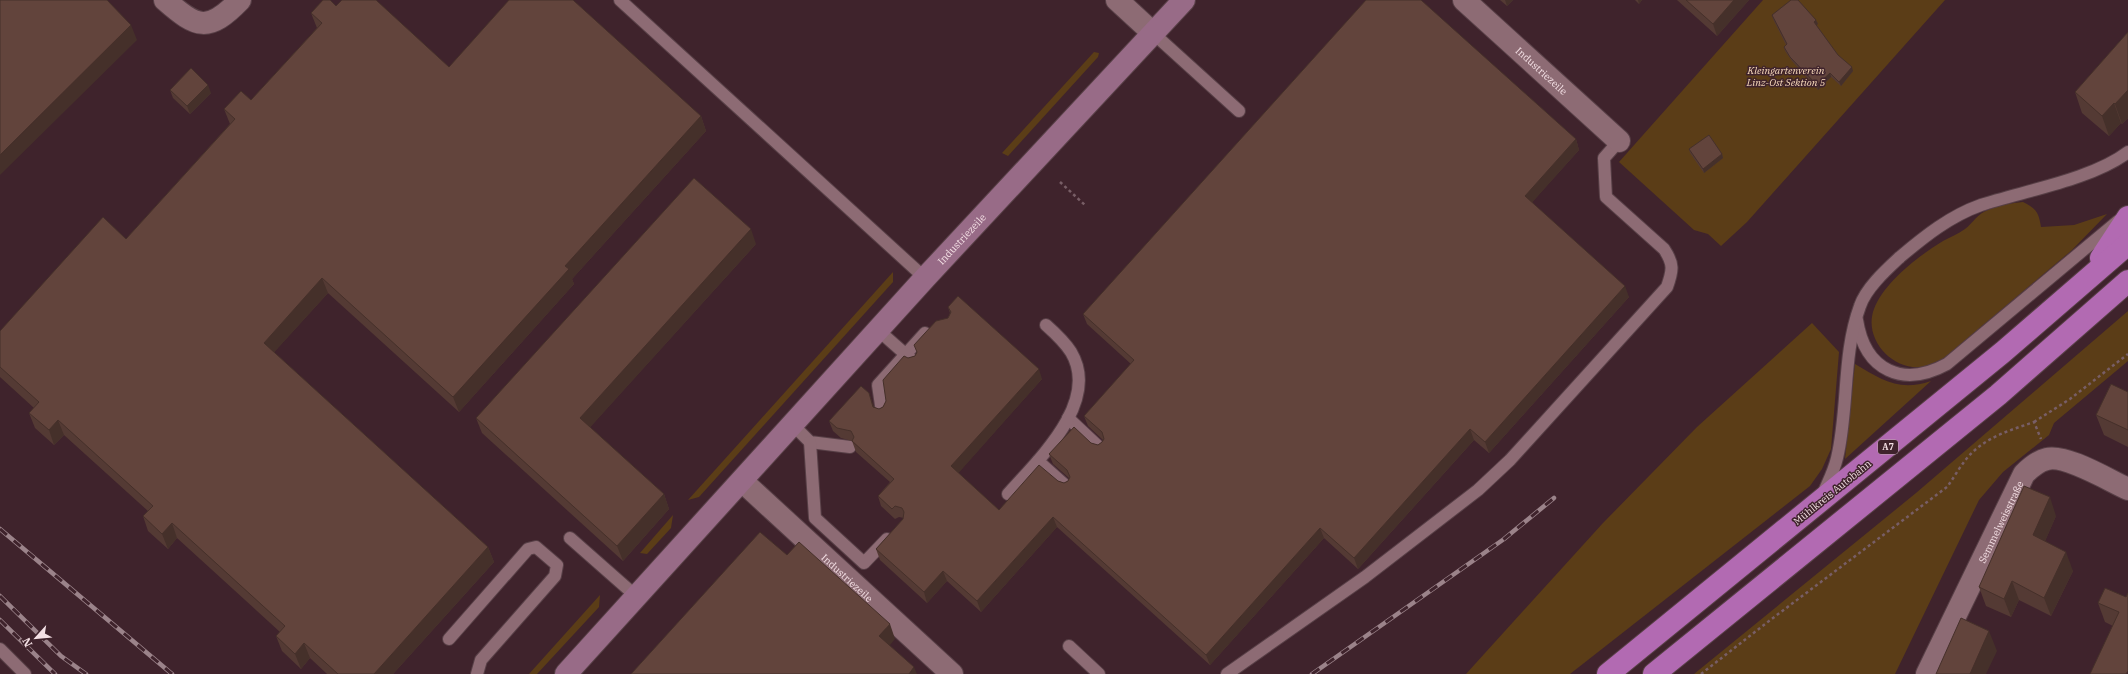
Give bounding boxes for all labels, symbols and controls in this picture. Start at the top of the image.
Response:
street label: Industriezeile [1513,44,1570,98]
park label: Kleingartenverein Linz-Ost Sektion 5 [1746,64,1826,89]
street label: Industriezeile [935,211,989,268]
road number: A7 [1878,440,1898,454]
street label: Mühlkreis Autobahn [1791,457,1874,528]
street label: Semmelweisstraße [1976,479,2027,565]
street label: Industriezeile [819,551,875,605]
north arrow [16,618,56,658]
text: N [19,635,35,650]

